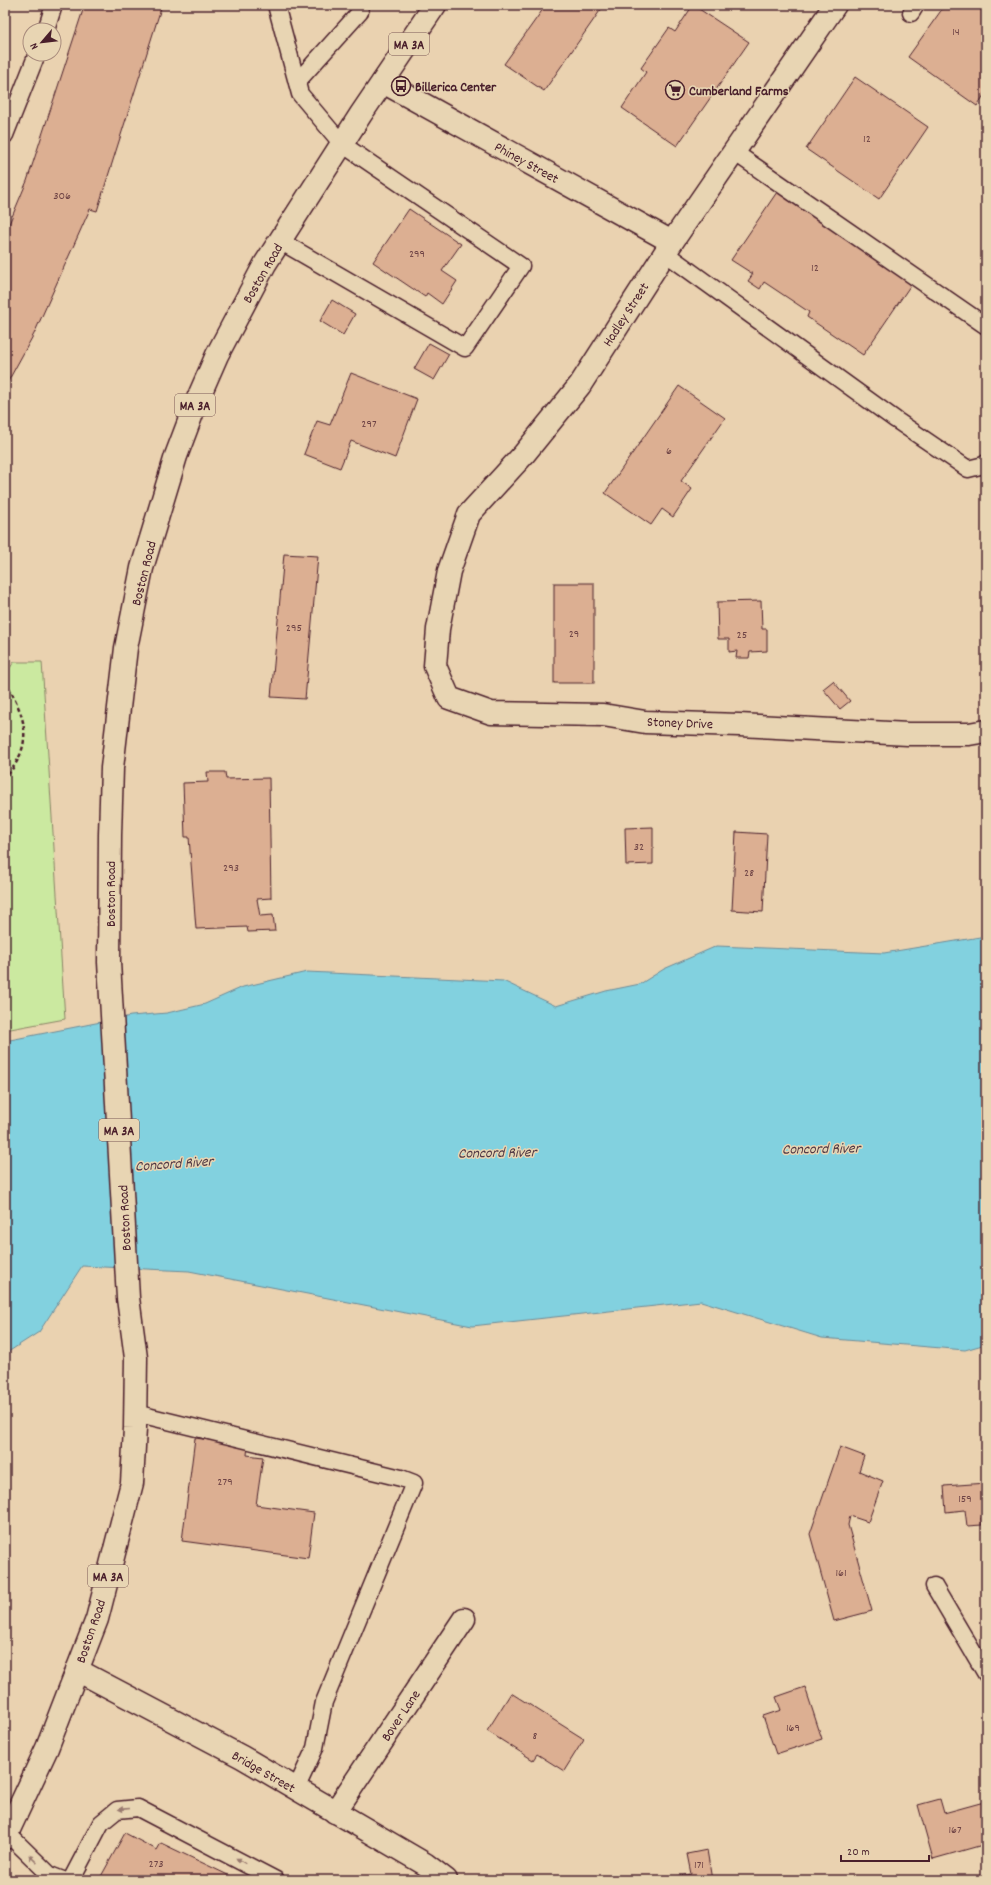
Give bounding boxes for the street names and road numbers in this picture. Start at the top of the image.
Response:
road number: MA 3A [389,33,429,55]
street label: Phiney Street [490,138,562,190]
street label: Boston Road [239,240,289,308]
street label: Hadley Street [598,279,655,351]
road number: MA 3A [175,394,215,416]
street label: Boston Road [127,539,163,608]
street label: Stoney Drive [647,713,713,735]
street label: Boston Road [102,861,122,927]
road number: MA 3A [99,1119,139,1141]
street label: Boston Road [114,1184,138,1251]
road number: MA 3A [88,1565,128,1587]
street label: Boston Road [72,1597,112,1666]
street label: Bover Lane [377,1686,426,1746]
street label: Bridge Street [227,1746,299,1799]

